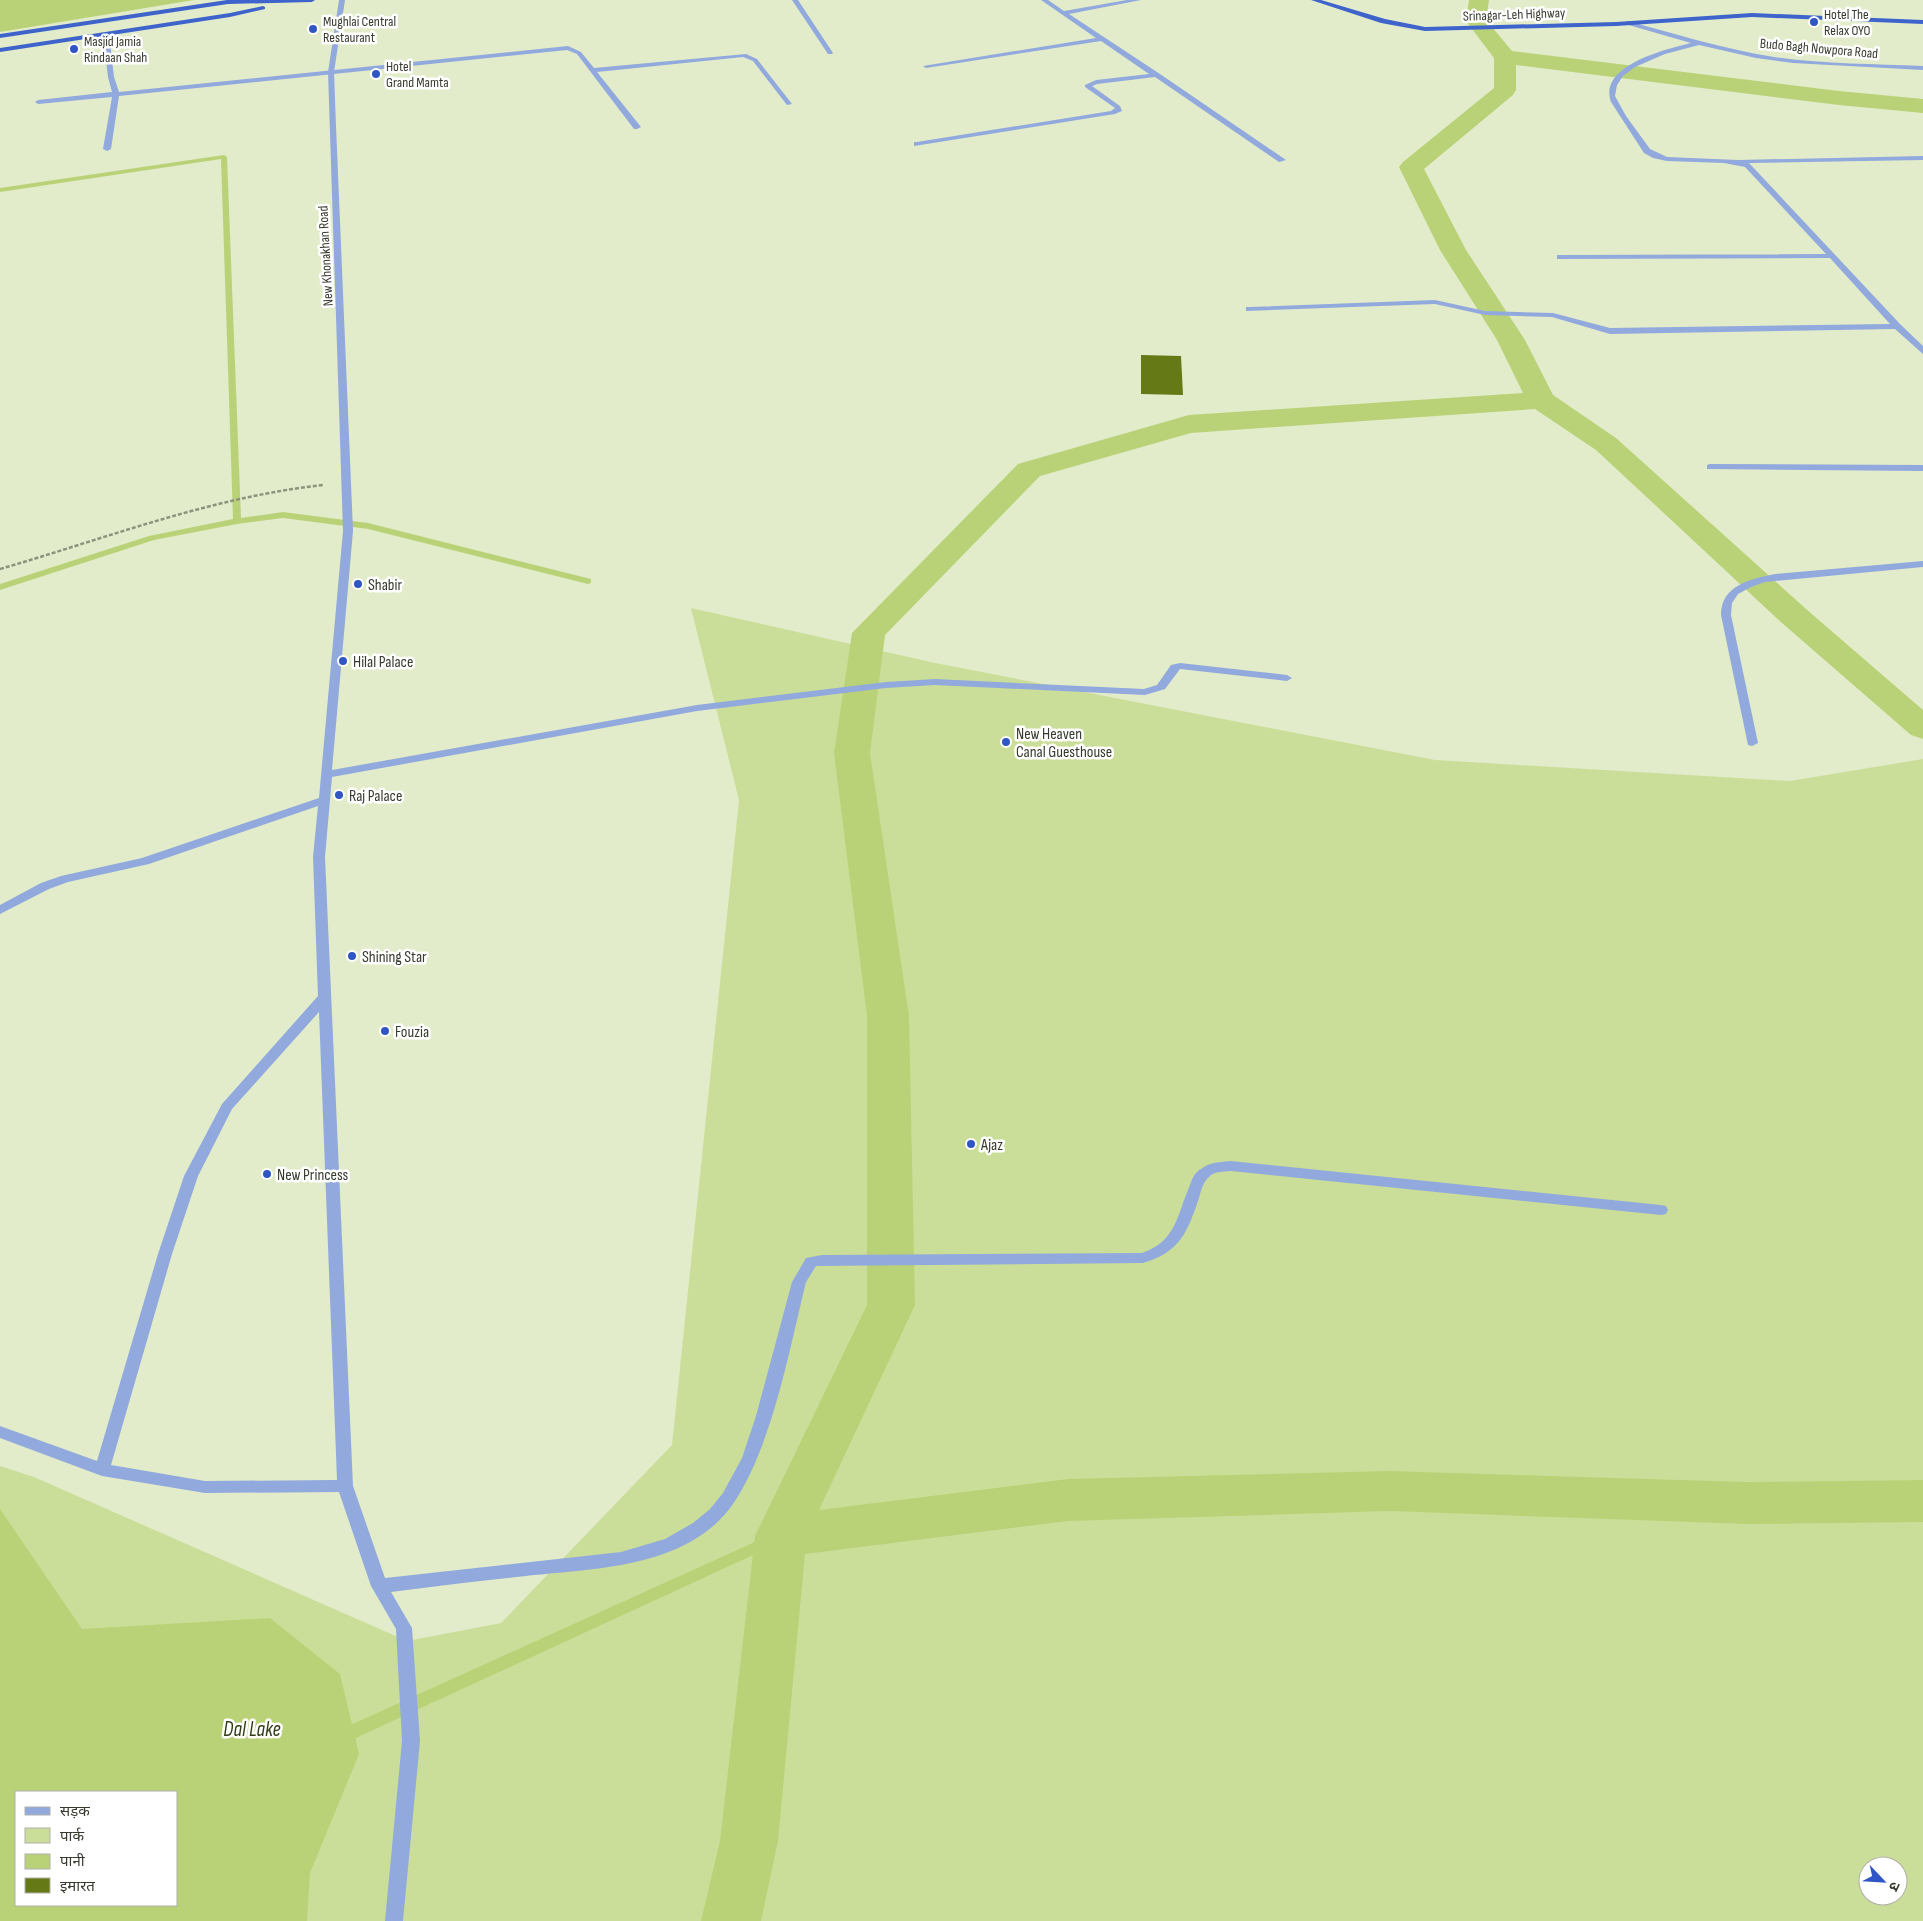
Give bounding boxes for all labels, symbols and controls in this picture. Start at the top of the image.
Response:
street label: Srinagar-Leh Highway [1463,4,1566,25]
place label: Hotel The Relax OYO [1824,6,1871,39]
place label: Mughlai Central Restaurant [323,13,396,46]
marker: Hotel The Relax OYO [1808,16,1820,28]
marker: Mughlai Central Restaurant [307,23,319,35]
place label: Masjid Jamia Rindaan Shah [84,33,147,66]
street label: Budo Bagh Nowpora Road [1759,35,1879,62]
marker: Masjid Jamia Rindaan Shah [68,43,80,55]
place label: Hotel Grand Mamta [386,58,449,91]
marker: Hotel Grand Mamta [370,68,382,80]
street label: New Khonakhan Road [314,205,337,307]
place label: Shabir [368,576,402,595]
marker: Shabir [352,578,364,590]
place label: Hilal Palace [353,653,413,672]
marker: Hilal Palace [337,655,349,667]
place label: New Heaven Canal Guesthouse [1016,725,1112,762]
marker: New Heaven Canal Guesthouse [1000,736,1012,748]
place label: Raj Palace [349,787,402,806]
marker: Raj Palace [333,789,345,801]
place label: Shining Star [362,948,427,967]
marker: Shining Star [346,950,358,962]
place label: Fouzia [395,1023,429,1042]
marker: Fouzia [379,1025,391,1037]
place label: Ajaz [980,1136,1003,1155]
marker: Ajaz [965,1138,977,1150]
place label: New Princess [277,1166,349,1185]
marker: New Princess [261,1168,273,1180]
water label: Dal Lake [223,1717,281,1742]
legend [15,1791,178,1906]
text: सड़क [60,1802,90,1821]
text: पार्क [60,1827,84,1846]
text: पानी [60,1852,86,1871]
north arrow [1858,1856,1908,1906]
text: इमारत [60,1877,95,1896]
text: उ [1885,1879,1904,1894]

